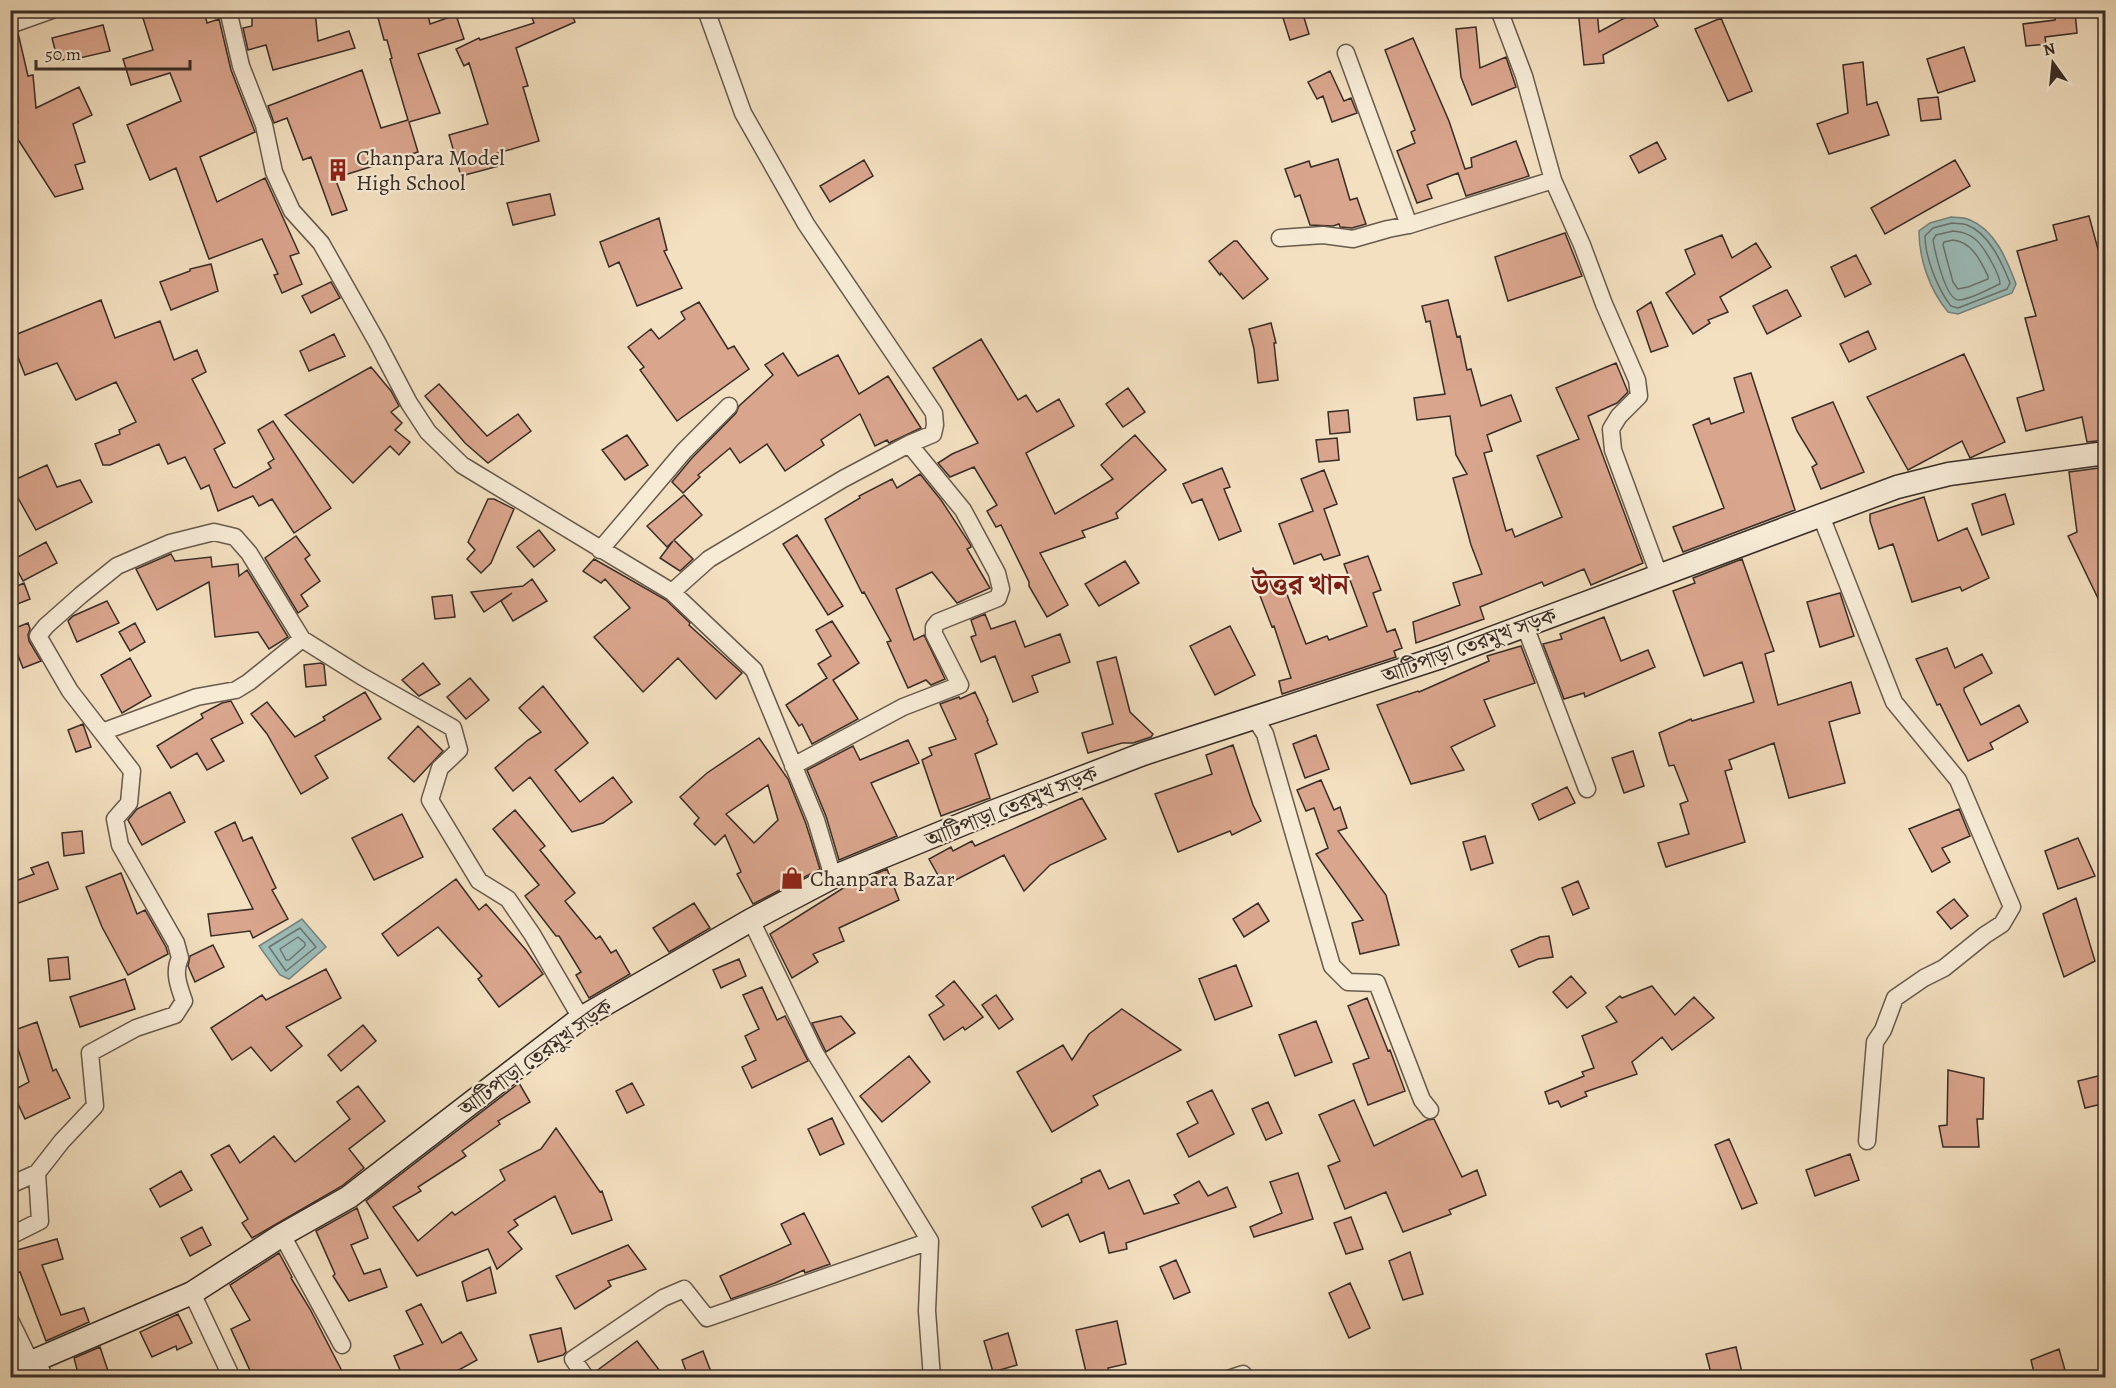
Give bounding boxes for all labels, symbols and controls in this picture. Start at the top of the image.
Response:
scale bar [36,33,190,71]
north arrow [2023,33,2083,93]
text: N [2041,37,2058,62]
text: 50 m [45,42,81,66]
place label: Chanpara Model High School [356,143,505,198]
building icon: Chanpara Model High School [325,157,351,183]
district label: উত্তর খান [1250,566,1350,604]
street label: আটিপাড়া তেরমুখ সড়ক [1377,600,1562,692]
street label: আটিপাড়া তেরমুখ সড়ক [920,758,1103,856]
place label: Chanpara Bazar [810,864,955,894]
shop icon: Chanpara Bazar [779,865,805,891]
street label: আটিপাড়া তেরমুখ সড়ক [452,991,620,1124]

